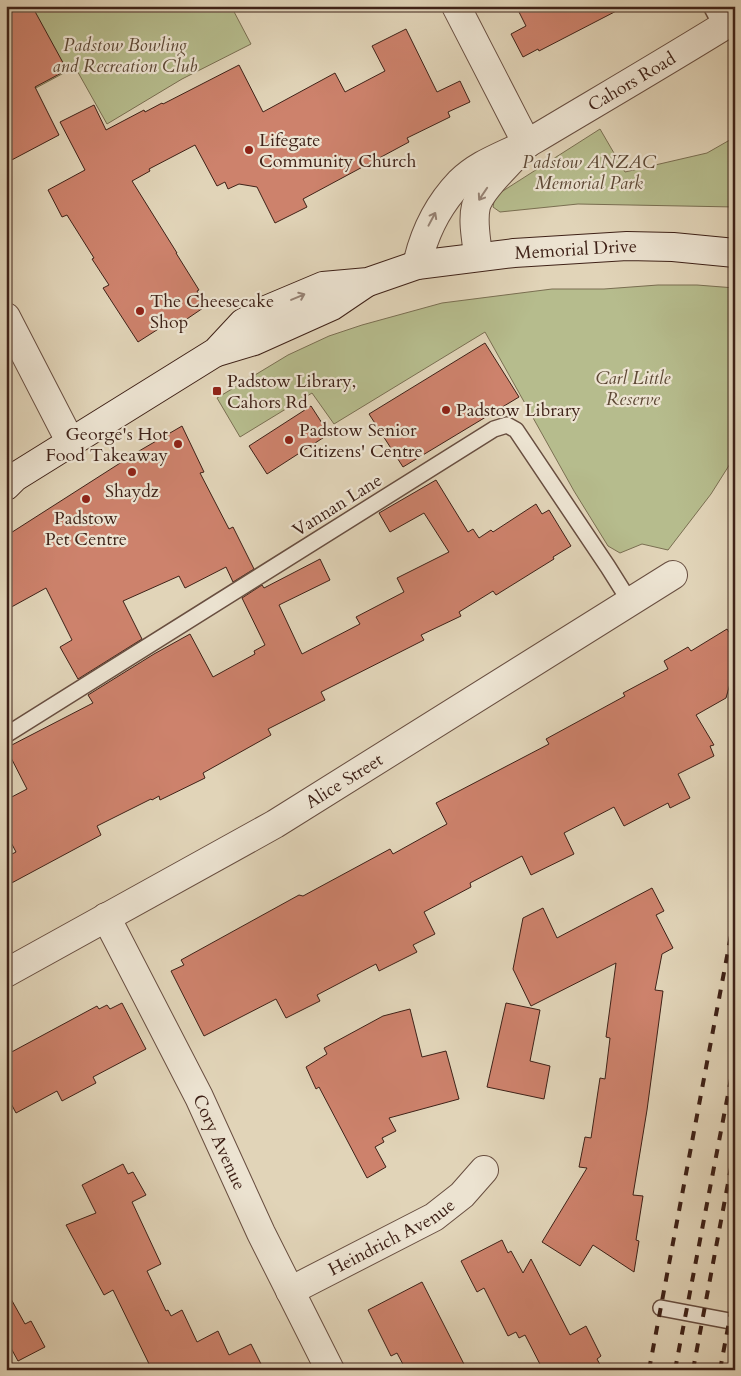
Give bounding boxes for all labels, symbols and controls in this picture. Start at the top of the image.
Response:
park label: Padstow Bowling and Recreation Club [53,33,198,79]
street label: Cahors Road [583,46,681,118]
place label: Lifegate Community Church [259,128,416,174]
marker: Lifegate Community Church [243,144,255,156]
park label: Padstow ANZAC Memorial Park [522,150,656,196]
one-way arrow [478,187,488,201]
one-way arrow [427,212,437,227]
street label: Memorial Drive [514,234,637,266]
place label: The Cheesecake Shop [150,289,274,335]
one-way arrow [291,291,306,300]
marker: The Cheesecake Shop [134,305,146,317]
park label: Carl Little Reserve [595,366,672,412]
place label: Padstow Library, Cahors Rd [227,369,356,415]
marker: Padstow Library, Cahors Rd [211,385,223,397]
place label: Padstow Library [456,398,581,423]
marker: Padstow Library [440,404,452,416]
place label: Padstow Senior Citizens' Centre [299,418,423,464]
place label: George's Hot Food Takeaway [46,422,168,468]
marker: Padstow Senior Citizens' Centre [283,434,295,446]
marker: George's Hot Food Takeaway [172,438,184,450]
marker: Shaydz [126,466,138,478]
street label: Vannan Lane [288,468,387,543]
place label: Shaydz [105,479,159,504]
marker: Padstow Pet Centre [80,493,92,505]
place label: Padstow Pet Centre [45,506,127,552]
street label: Alice Street [301,747,388,815]
street label: Cory Avenue [186,1090,252,1194]
street label: Heindrich Avenue [324,1193,461,1282]

